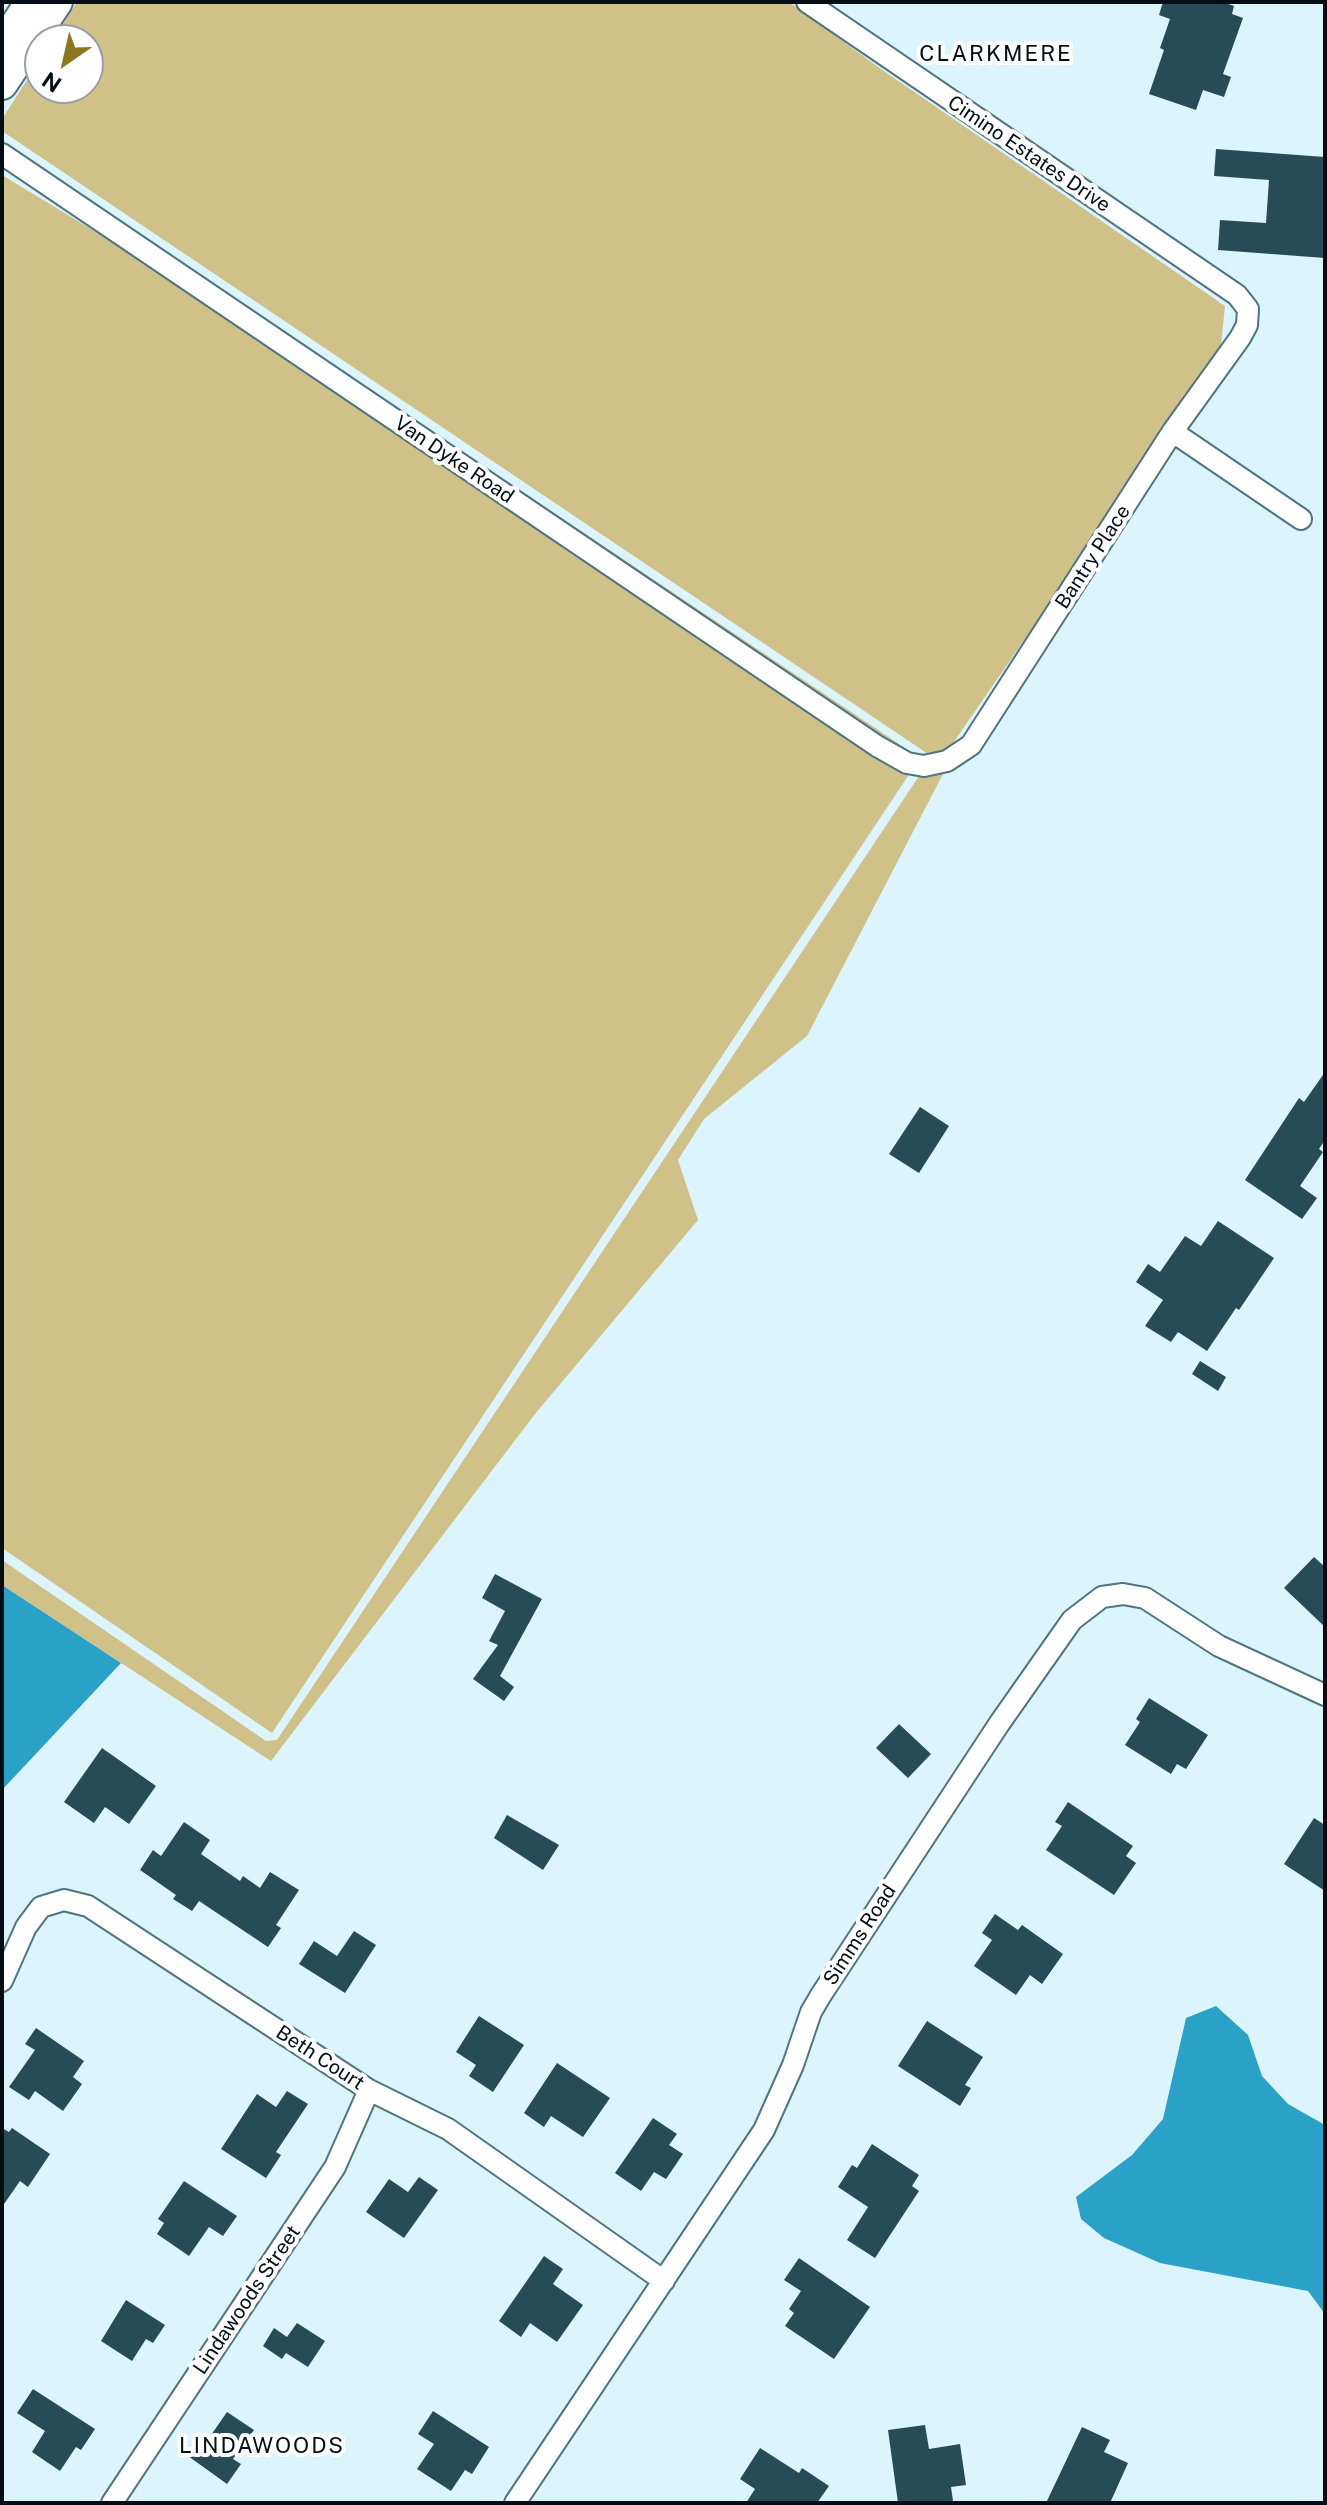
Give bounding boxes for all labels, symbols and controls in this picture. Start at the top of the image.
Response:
north arrow [24,24,104,104]
district label: CLARKMERE [919,41,1073,67]
text: N [37,67,66,98]
street label: Cimino Estates Drive [943,91,1115,217]
street label: Van Dyke Road [390,411,518,509]
street label: Bantry Place [1051,501,1135,613]
street label: Simms Road [819,1880,901,1990]
street label: Beth Court [271,2021,369,2095]
street label: Lindawoods Street [188,2221,306,2379]
district label: LINDAWOODS [179,2433,345,2459]

